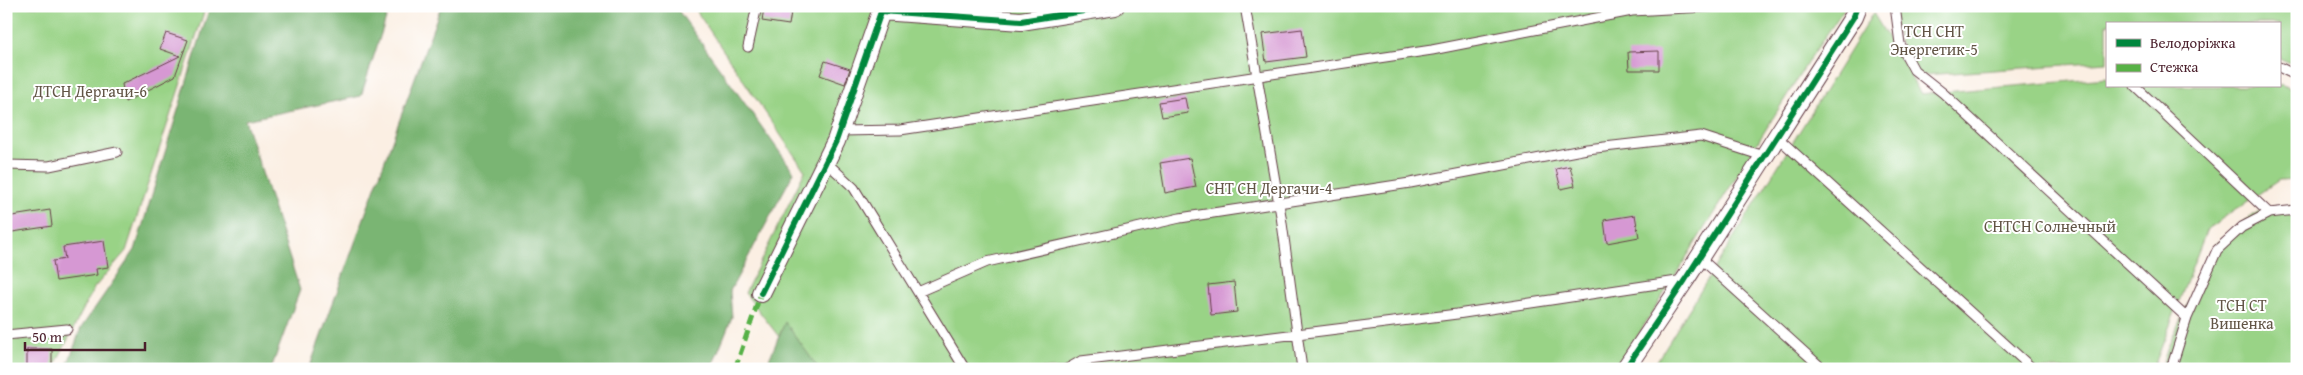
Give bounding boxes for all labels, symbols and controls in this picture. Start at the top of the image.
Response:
park label: ТСН СНТ Энергетик-5 [1890,19,1978,61]
legend [2106,22,2280,88]
text: Велодоріжка [2150,32,2236,53]
text: Стежка [2150,56,2199,77]
park label: ДТСН Дергачи-6 [32,79,147,103]
park label: СНТ СН Дергачи-4 [1206,176,1333,200]
park label: СНТСН Солнечный [1984,214,2117,238]
park label: ТСН СТ Вишенка [2210,293,2274,335]
scale bar [25,320,145,352]
text: 50 m [32,326,63,347]

